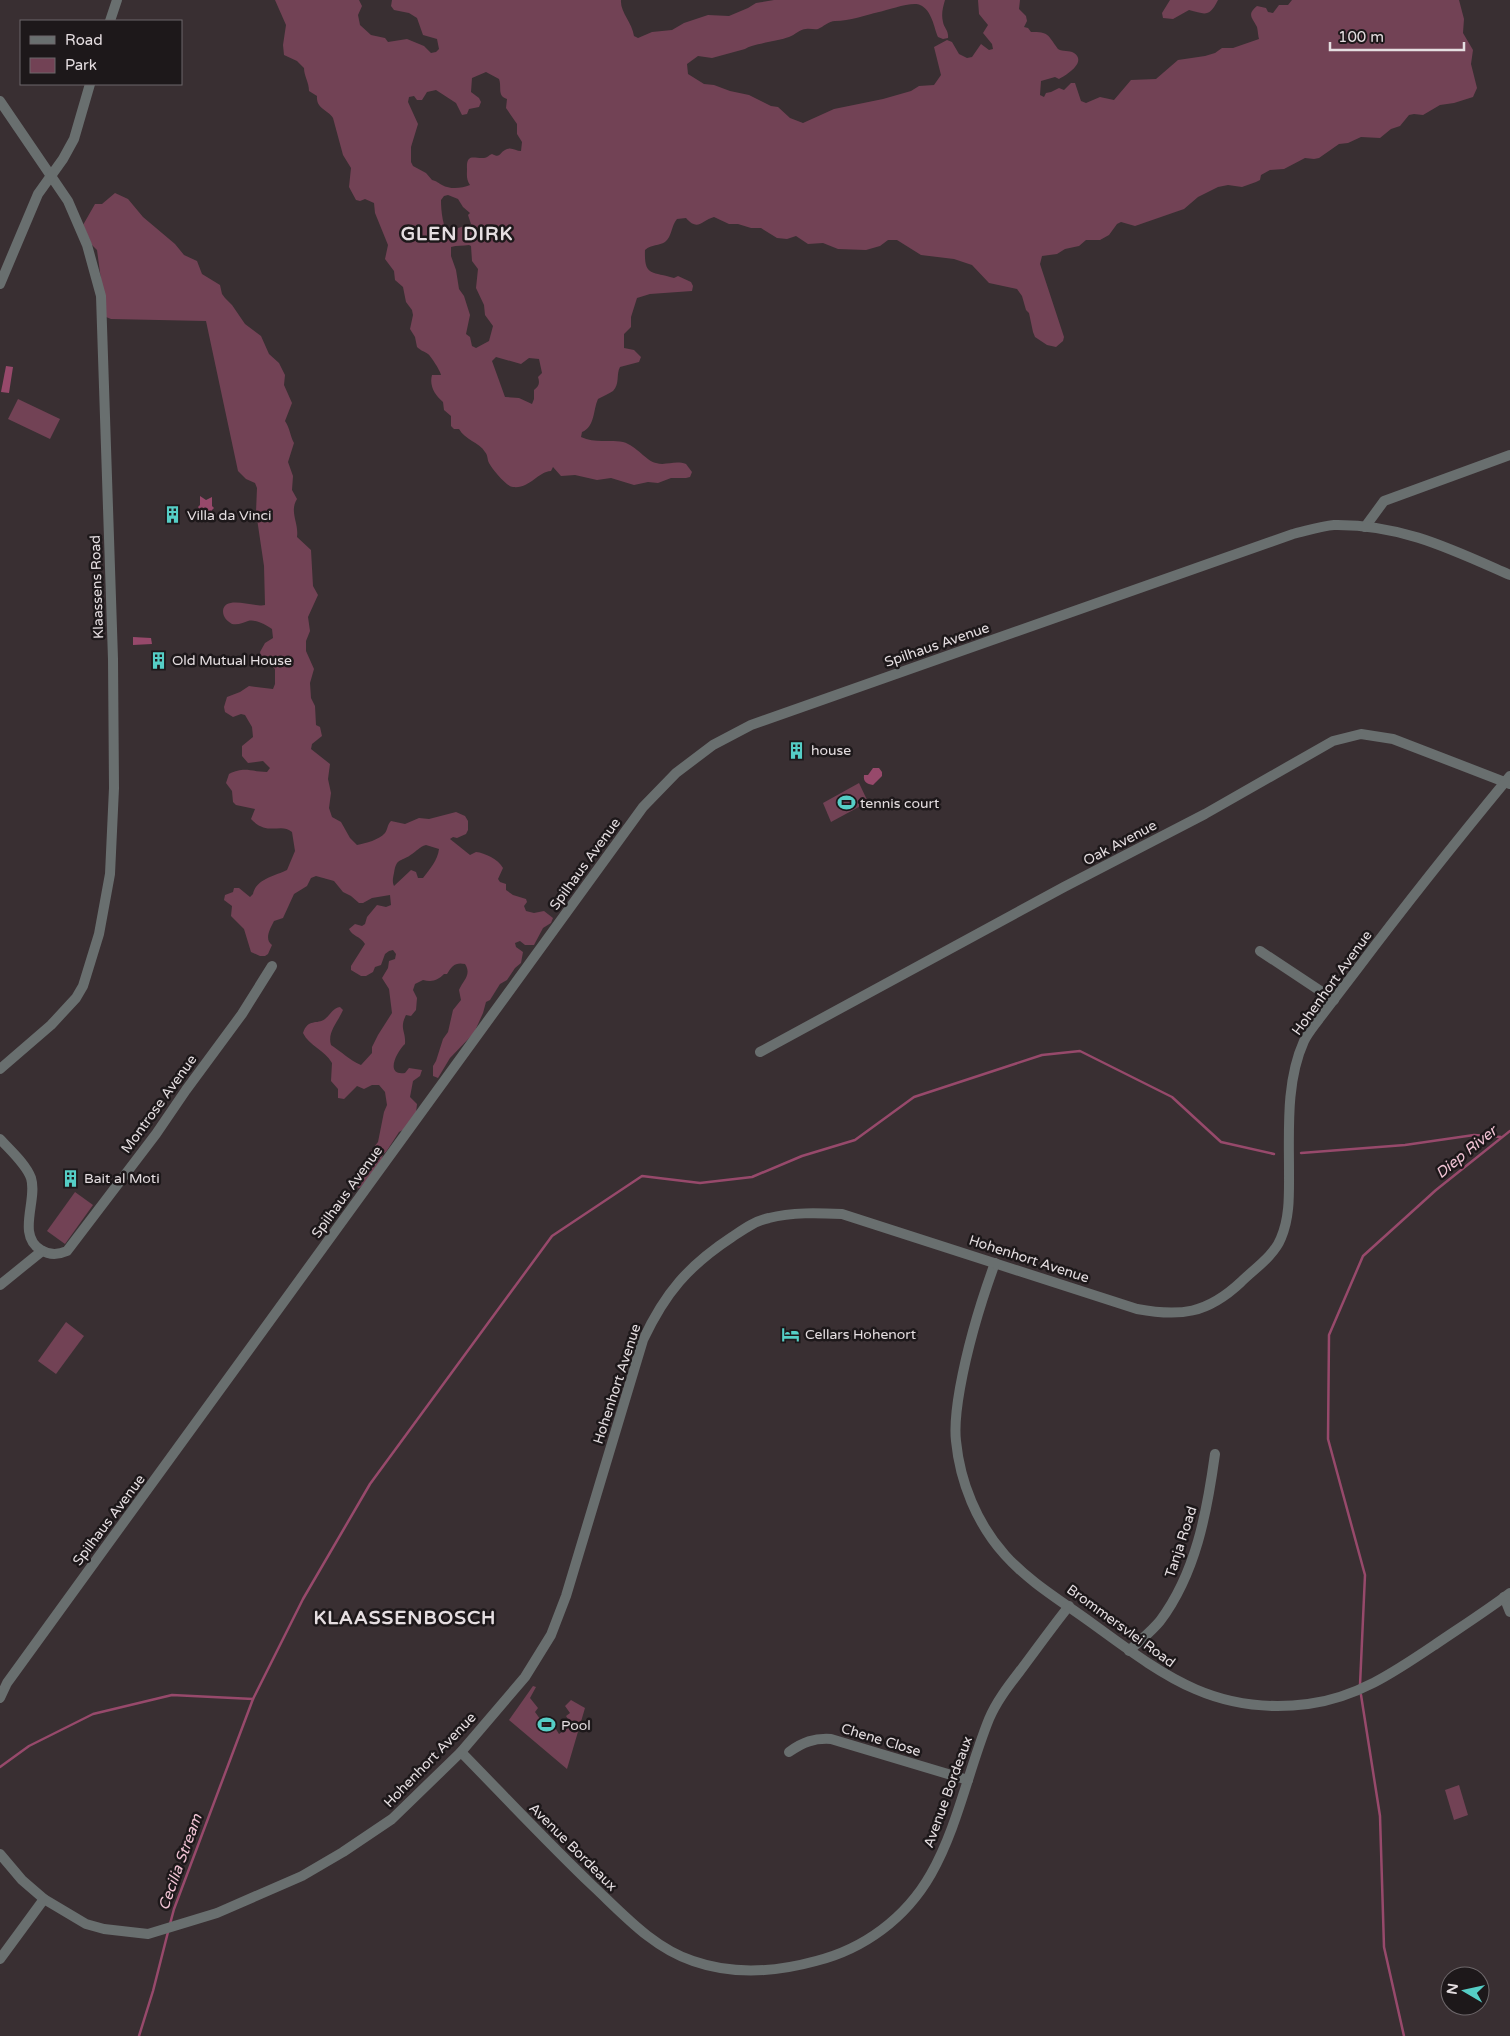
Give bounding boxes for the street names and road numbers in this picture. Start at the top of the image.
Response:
street label: Klaassens Road [87,535,107,639]
street label: Spilhaus Avenue [882,619,992,671]
street label: Spilhaus Avenue [546,815,624,913]
street label: Oak Avenue [1080,817,1160,869]
street label: Hohenhort Avenue [1288,927,1376,1039]
street label: Montrose Avenue [118,1051,200,1157]
street label: Spilhaus Avenue [308,1143,386,1241]
street label: Hohenhort Avenue [967,1232,1091,1286]
street label: Hohenhort Avenue [590,1322,644,1446]
street label: Spilhaus Avenue [69,1471,149,1569]
street label: Tanja Road [1161,1504,1201,1580]
street label: Brommersvlei Road [1063,1581,1179,1671]
street label: Hohenhort Avenue [380,1709,480,1811]
street label: Chene Close [839,1720,923,1760]
street label: Avenue Bordeaux [920,1734,976,1850]
street label: Avenue Bordeaux [525,1799,621,1895]

